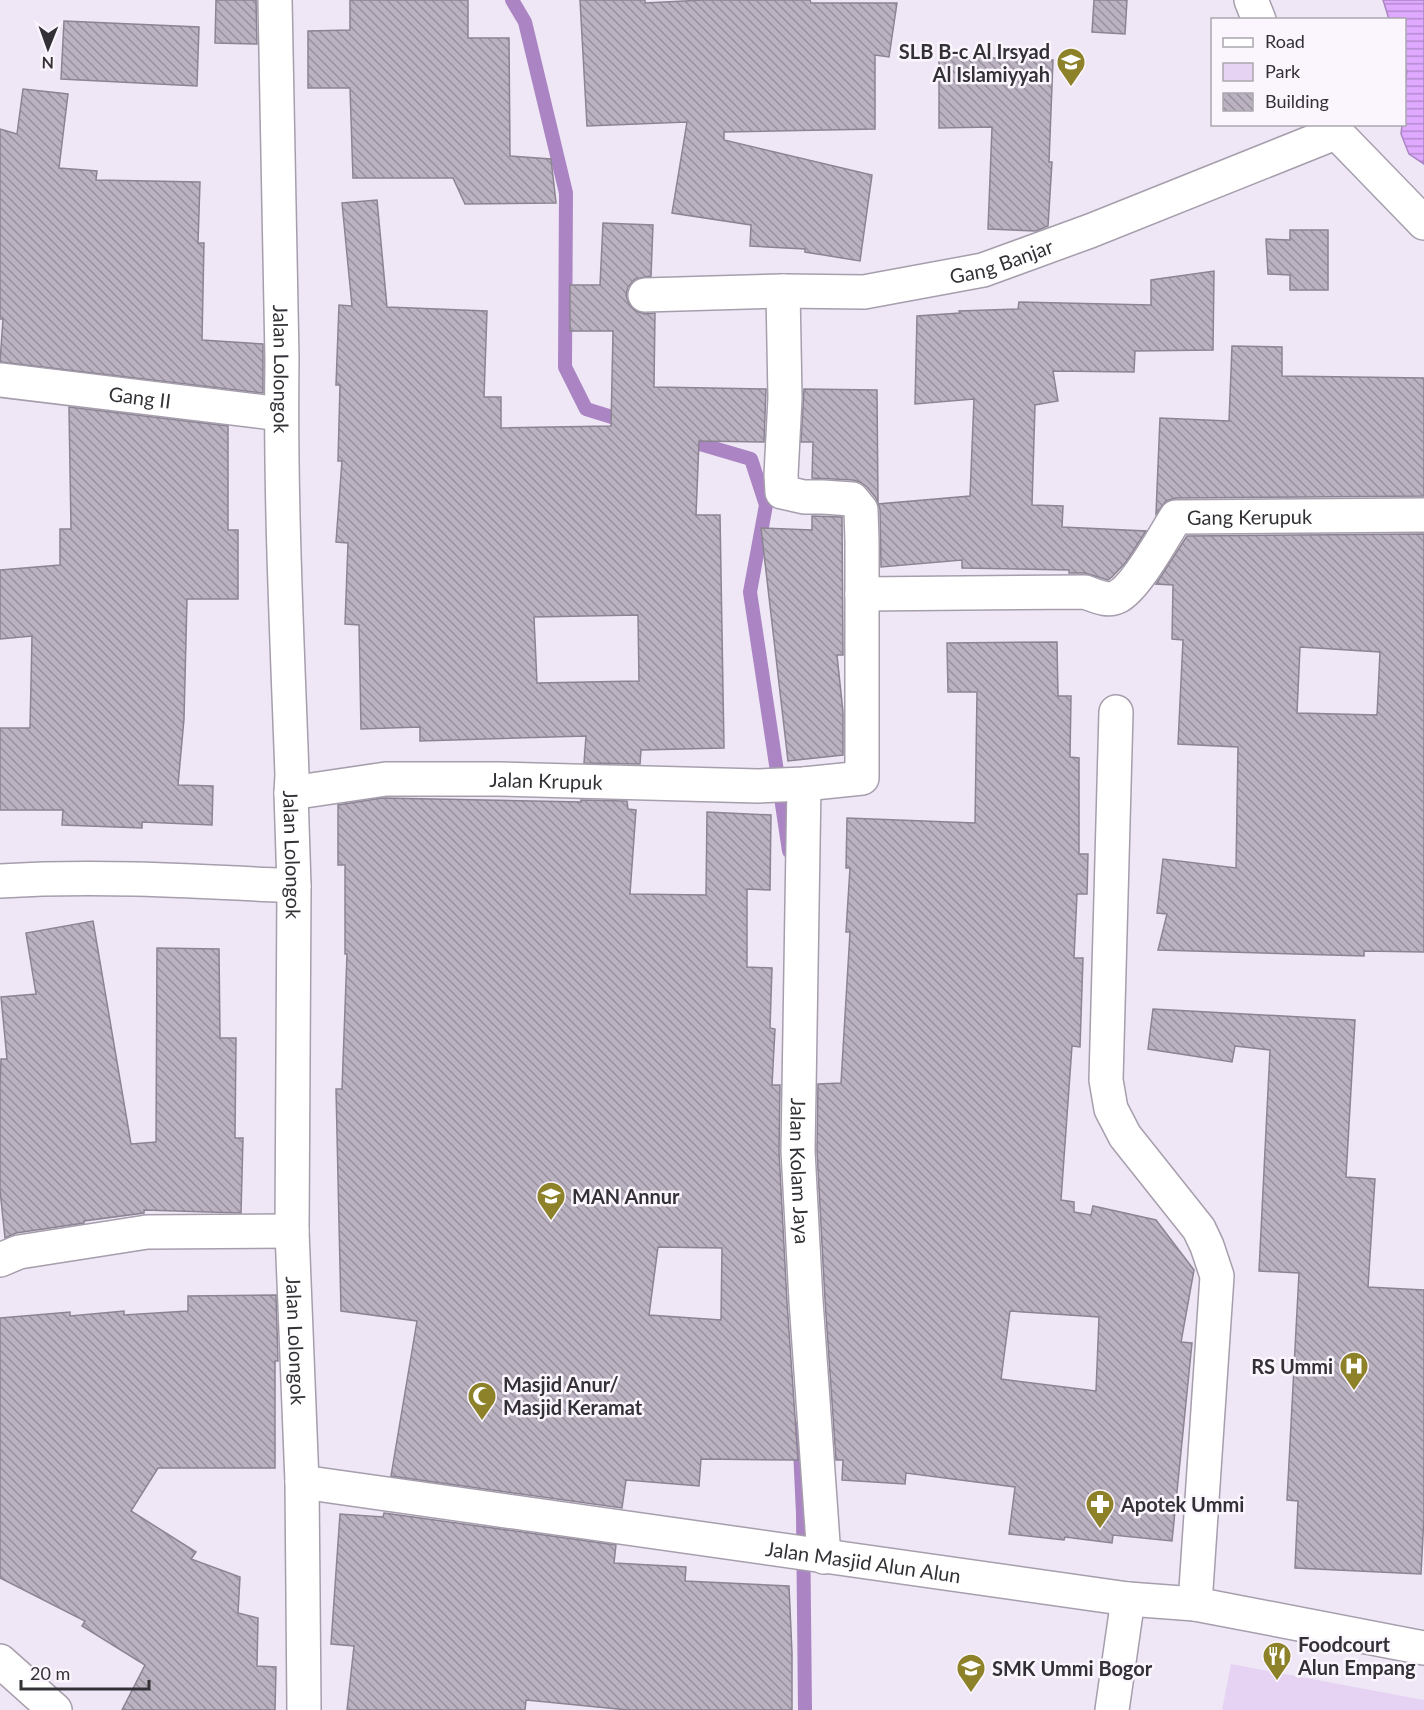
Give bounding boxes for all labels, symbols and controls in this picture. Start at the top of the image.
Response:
north arrow [18,18,78,78]
legend [1211,18,1406,126]
text: Road [1265,30,1305,52]
place label: SLB B-c Al Irsyad Al Islamiyyah [899,39,1050,86]
school or university icon: SLB B-c Al Irsyad Al Islamiyyah [1055,46,1087,88]
text: N [41,54,54,73]
text: Park [1265,60,1301,82]
text: Building [1265,90,1329,112]
street label: Gang Banjar [948,233,1057,288]
street label: Jalan Lolongok [269,304,294,434]
street label: Gang II [108,381,172,413]
street label: Gang Kerupuk [1187,504,1313,529]
street label: Jalan Krupuk [489,767,604,794]
street label: Jalan Lolongok [279,790,306,920]
street label: Jalan Kolam Jaya [786,1098,815,1245]
school or university icon: MAN Annur [535,1180,567,1222]
place label: MAN Annur [572,1184,680,1208]
street label: Jalan Lolongok [282,1276,311,1406]
hospital icon: RS Ummi [1338,1350,1370,1392]
place label: RS Ummi [1251,1354,1333,1378]
place label: Masjid Anur/ Masjid Keramat [503,1372,643,1419]
mosque icon: Masjid Anur/ Masjid Keramat [466,1380,498,1422]
pharmacy icon: Apotek Ummi [1084,1488,1116,1530]
place label: Apotek Ummi [1120,1492,1244,1516]
street label: Jalan Masjid Alun Alun [764,1536,962,1587]
place label: Foodcourt Alun Empang [1297,1632,1416,1679]
restaurant icon: Foodcourt Alun Empang [1261,1640,1293,1682]
school or university icon: SMK Ummi Bogor [955,1652,987,1694]
scale bar [21,1653,148,1691]
place label: SMK Ummi Bogor [992,1656,1153,1680]
text: 20 m [30,1662,70,1684]

